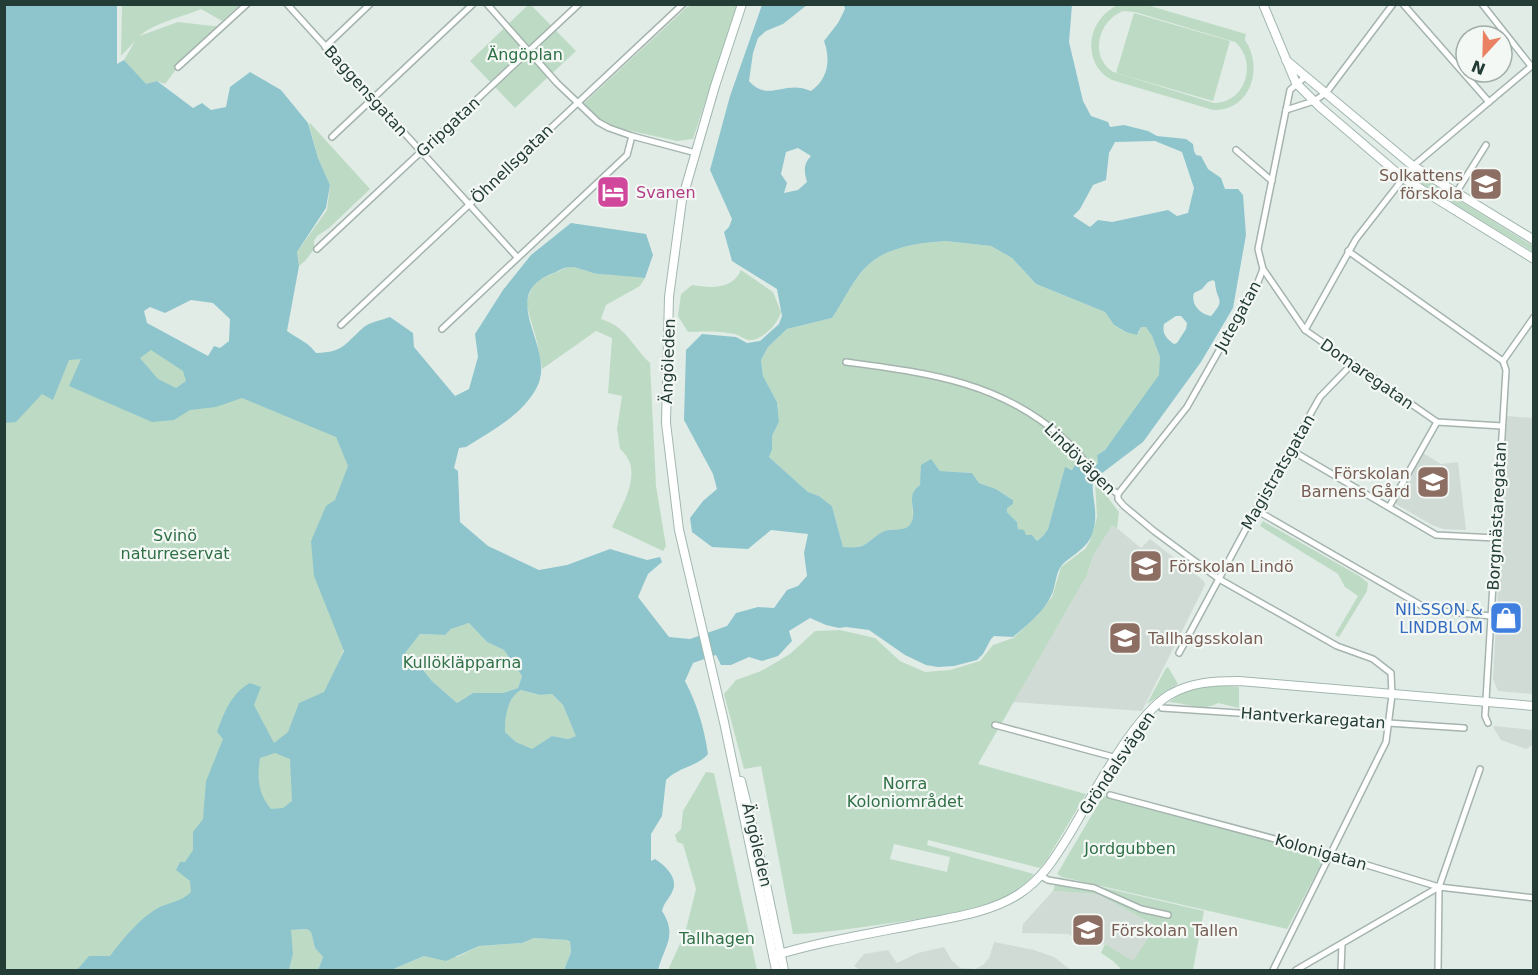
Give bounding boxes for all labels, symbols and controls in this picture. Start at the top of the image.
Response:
north arrow [1454,24,1514,84]
street label: Baggensgatan [320,42,412,140]
park label: Ängöplan [487,45,563,64]
text: N [1469,56,1488,79]
street label: Gripgatan [412,93,484,161]
street label: Öhnellsgatan [467,120,557,208]
place label: Solkattens förskola [1379,166,1463,203]
school or university icon: Solkattens förskola [1468,166,1504,202]
hotel icon: Svanen [595,174,631,210]
place label: Svanen [636,183,696,202]
street label: Jutegatan [1211,278,1265,355]
street label: Ängöleden [657,318,679,404]
street label: Domaregatan [1317,335,1417,413]
street label: Magistratsgatan [1237,411,1319,533]
street label: Lindövägen [1040,419,1120,499]
street label: Borgmästaregatan [1484,441,1510,591]
place label: Förskolan Barnens Gård [1301,464,1410,501]
school or university icon: Förskolan Barnens Gård [1415,464,1451,500]
park label: Svinö naturreservat [120,526,230,563]
school or university icon: Förskolan Lindö [1128,548,1164,584]
place label: Förskolan Lindö [1169,557,1294,576]
place label: NILSSON & LINDBLOM [1395,600,1483,637]
shop icon: NILSSON & LINDBLOM [1488,600,1524,636]
school or university icon: Tallhagsskolan [1107,620,1143,656]
place label: Tallhagsskolan [1147,629,1263,648]
park label: Kullökläpparna [403,653,521,672]
street label: Hantverkaregatan [1240,703,1386,733]
street label: Gröndalsvägen [1075,708,1159,818]
park label: Norra Koloniområdet [847,774,963,811]
street label: Ängöleden [738,801,776,889]
street label: Kolonigatan [1273,830,1369,874]
park label: Jordgubben [1083,839,1176,858]
school or university icon: Förskolan Tallen [1070,912,1106,948]
place label: Förskolan Tallen [1111,921,1238,940]
park label: Tallhagen [678,929,755,948]

